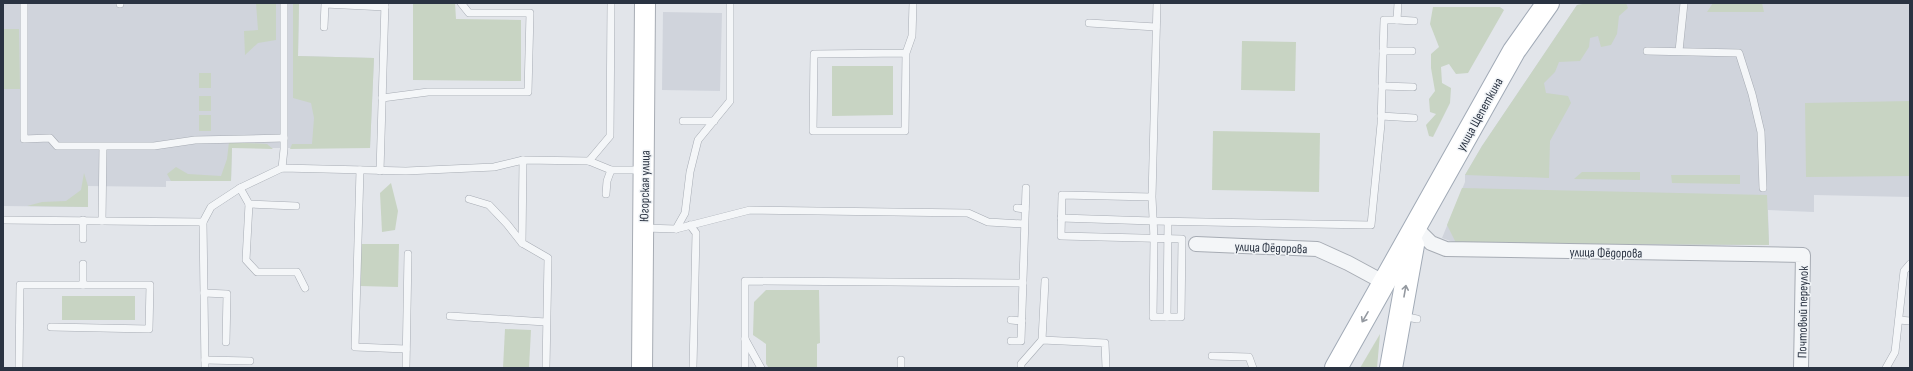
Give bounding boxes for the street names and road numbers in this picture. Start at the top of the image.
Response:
street label: улица Щепеткина [1453,75,1507,154]
street label: Югорская улица [636,150,654,222]
street label: улица Фёдорова [1234,239,1308,257]
street label: улица Фёдорова [1569,244,1643,262]
street label: Почтовый переулок [1794,266,1812,358]

